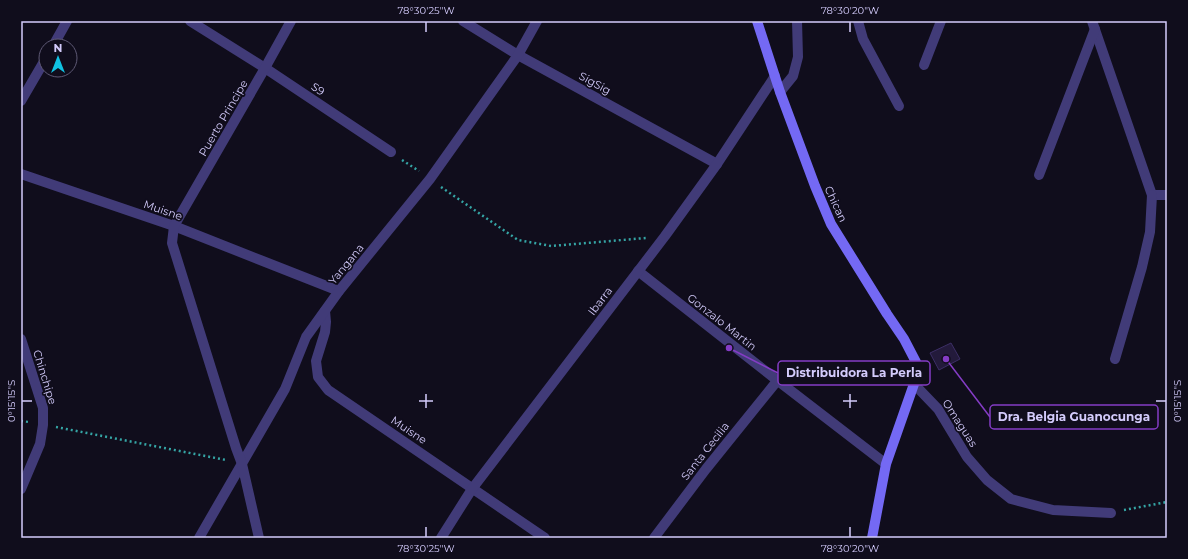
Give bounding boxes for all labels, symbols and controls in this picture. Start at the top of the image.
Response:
text: 78°30'25"W [397,4,455,17]
text: 78°30'20"W [821,4,879,17]
north arrow [38,38,78,78]
text: N [54,41,62,55]
street label: SigSig [577,69,613,97]
street label: Puerto Principe [195,77,251,159]
street label: S9 [309,79,328,99]
street label: Chican [822,184,850,224]
street label: Muisne [142,197,185,223]
street label: Yangana [325,241,367,287]
street label: Ibarra [585,284,615,318]
street label: Gonzalo Martin [685,291,759,353]
street label: Chinchipe [30,348,60,406]
callout: Distribuidora La Perla [778,361,930,385]
text: Distribuidora La Perla [786,365,922,380]
text: 0°15'15"S [5,380,18,422]
text: 0°15'15"S [1171,380,1184,422]
street label: Omaguas [939,396,981,450]
callout: Dra. Belgia Guanocunga [990,405,1158,429]
text: Dra. Belgia Guanocunga [998,409,1150,424]
street label: Muisne [388,413,430,447]
street label: Santa Cecilia [678,419,732,483]
text: 78°30'25"W [397,542,455,555]
text: 78°30'20"W [821,542,879,555]

